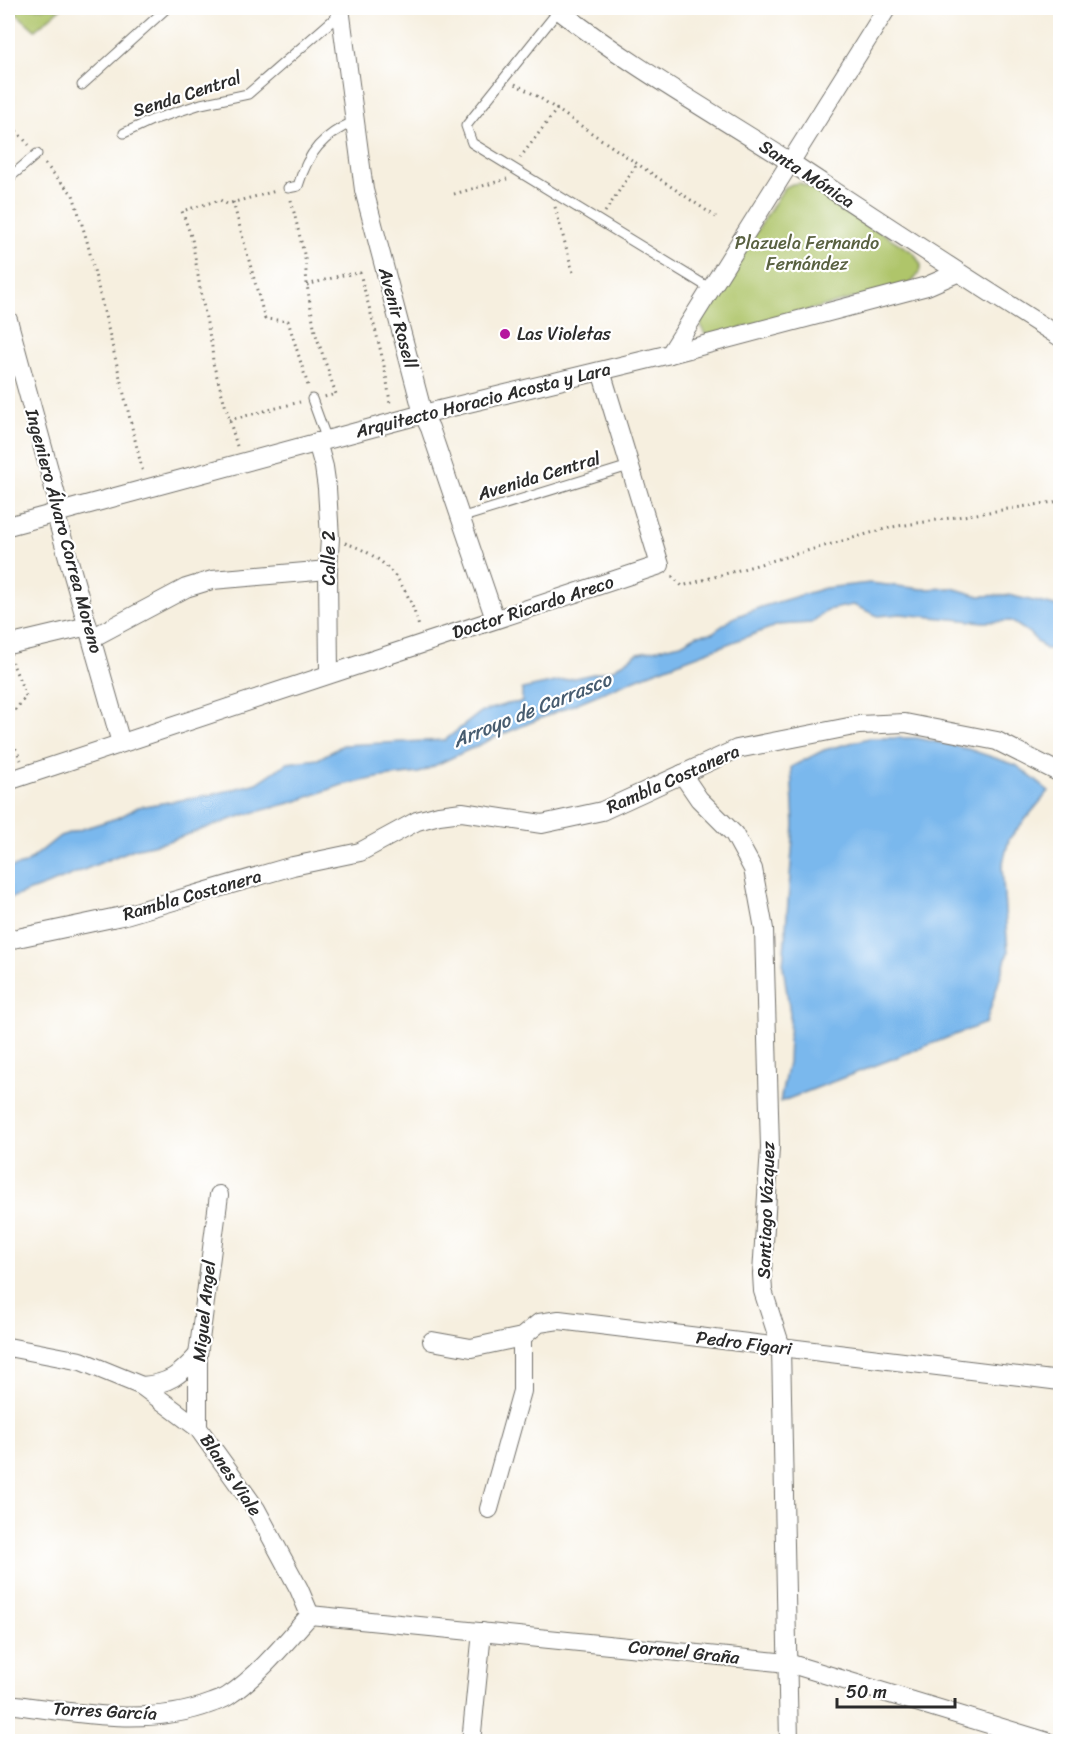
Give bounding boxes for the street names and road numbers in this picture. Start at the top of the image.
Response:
street label: Senda Central [129,61,246,127]
street label: Santa Mónica [753,131,861,217]
street label: Avenir Rosell [369,263,427,373]
street label: Arquitecto Horacio Acosta y Lara [351,353,614,447]
street label: Ingeniero Álvaro Correa Moreno [16,404,112,657]
street label: Avenida Central [473,442,605,510]
street label: Calle 2 [313,531,345,585]
street label: Doctor Ricardo Areco [448,566,618,648]
street label: Rambla Costanera [601,735,745,823]
street label: Rambla Costanera [119,860,265,930]
street label: Santiago Vázquez [748,1140,784,1279]
street label: Miguel Angel [183,1258,225,1363]
street label: Pedro Figari [694,1321,795,1365]
street label: Blanes Viale [191,1427,271,1523]
street label: Coronel Graña [627,1630,742,1674]
street label: Torres García [52,1692,158,1730]

